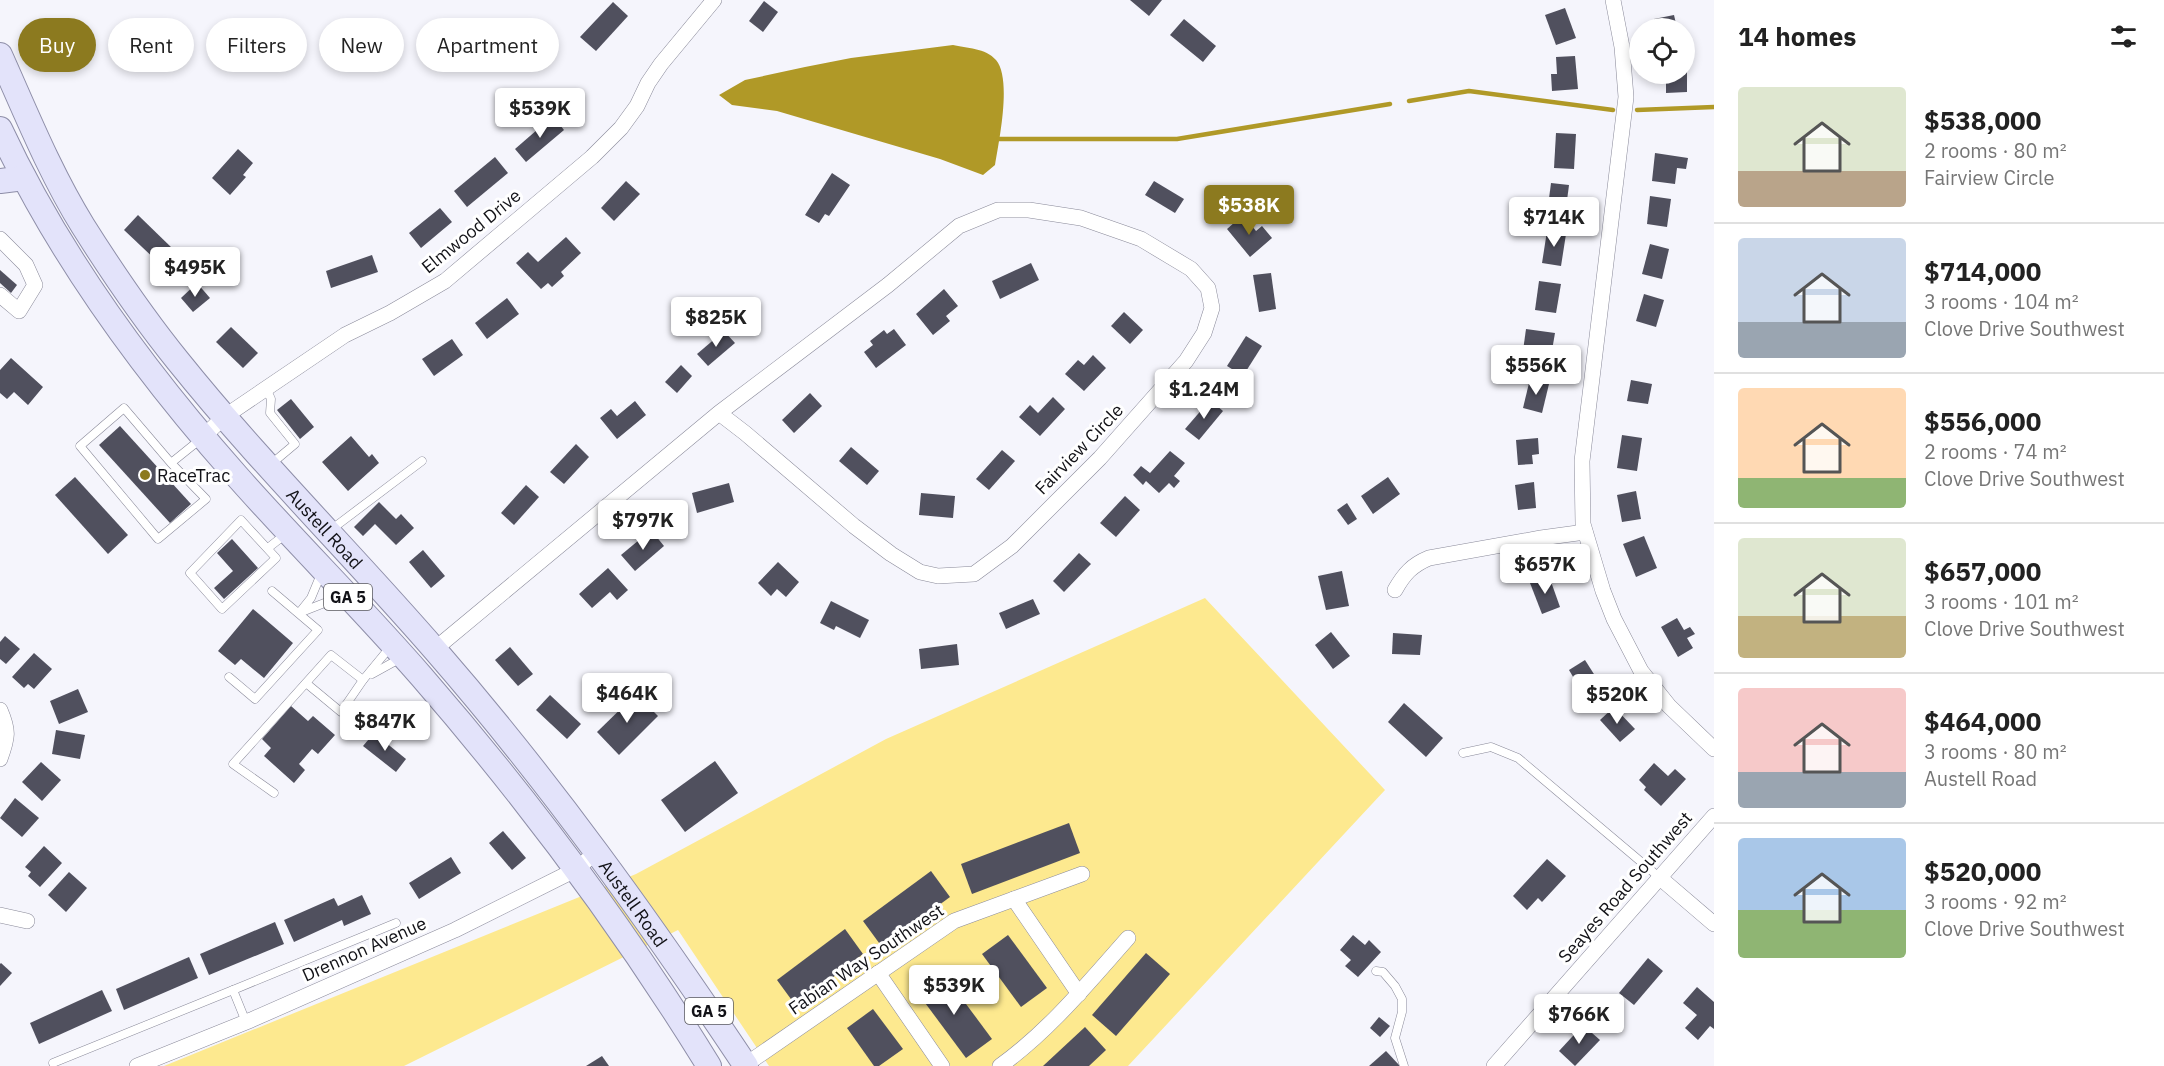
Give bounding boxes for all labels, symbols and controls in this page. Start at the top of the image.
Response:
chip: Buy [18,18,96,72]
chip: Rent [108,18,194,72]
chip: Filters [206,18,307,72]
chip: New [319,18,404,72]
chip: Apartment [416,18,559,72]
map controls [1629,18,1695,84]
button: locate [1629,18,1695,84]
text: 14 homes [1738,19,1856,53]
icon: filters [2107,20,2140,53]
pin: $539K [498,88,582,139]
text: $539K [509,94,571,121]
text: $538,000 [1924,103,2041,137]
icon: home [1786,111,1858,183]
text: 2 rooms · 80 m² [1924,137,2067,164]
text: Fairview Circle [1924,164,2055,191]
street label: Elmwood Drive [417,184,525,278]
pin: $538K [1207,185,1291,236]
text: $538K [1218,191,1280,218]
pin: $714K [1512,197,1596,248]
text: $714K [1523,203,1585,230]
pin: $495K [153,247,237,298]
text: $495K [164,253,226,280]
text: $714,000 [1924,254,2041,288]
icon: home [1786,262,1858,334]
text: 3 rooms · 104 m² [1924,288,2079,315]
pin: $825K [674,297,758,348]
text: $825K [685,303,747,330]
text: Clove Drive Southwest [1924,315,2125,342]
pin: $556K [1494,345,1578,396]
text: $556K [1505,351,1567,378]
pin: $1.24M [1155,369,1253,420]
text: $1.24M [1169,375,1239,402]
street label: Fairview Circle [1030,399,1128,499]
text: $556,000 [1924,404,2041,438]
icon: home [1786,412,1858,484]
text: 2 rooms · 74 m² [1924,438,2067,465]
place label: RaceTrac [157,464,230,487]
text: Clove Drive Southwest [1924,465,2125,492]
marker: RaceTrac [138,468,152,482]
street label: Austell Road [282,483,368,573]
pin: $797K [601,500,685,551]
text: $797K [612,506,674,533]
pin: $657K [1503,544,1587,595]
text: $657K [1514,550,1576,577]
text: $657,000 [1924,554,2041,588]
icon: home [1786,562,1858,634]
road number: GA 5 [324,584,372,610]
text: 3 rooms · 101 m² [1924,588,2079,615]
text: Clove Drive Southwest [1924,615,2125,642]
pin: $464K [585,673,669,724]
pin: $520K [1575,674,1659,725]
text: $464K [596,679,658,706]
text: $520K [1586,680,1648,707]
pin: $847K [343,701,427,752]
text: $464,000 [1924,704,2041,738]
text: $847K [354,707,416,734]
icon: home [1786,712,1858,784]
text: 3 rooms · 80 m² [1924,738,2067,765]
text: Austell Road [1924,765,2037,792]
street label: Seayes Road Southwest [1553,807,1697,967]
text: $520,000 [1924,854,2041,888]
street label: Austell Road [594,855,673,951]
icon: home [1786,862,1858,934]
text: 3 rooms · 92 m² [1924,888,2067,915]
street label: Fabian Way Southwest [784,898,948,1020]
street label: Drennon Avenue [298,911,430,987]
text: Clove Drive Southwest [1924,915,2125,942]
pin: $539K [912,965,996,1016]
text: $539K [923,971,985,998]
pin: $766K [1537,994,1621,1045]
road number: GA 5 [685,998,733,1024]
text: $766K [1548,1000,1610,1027]

